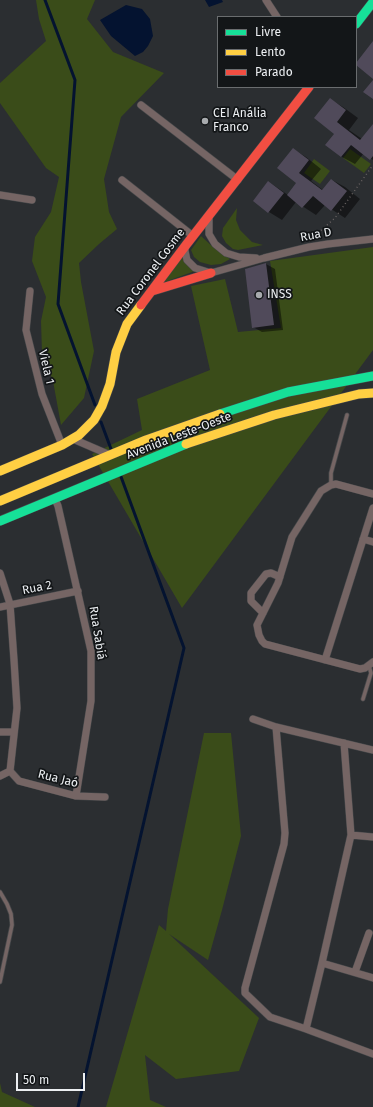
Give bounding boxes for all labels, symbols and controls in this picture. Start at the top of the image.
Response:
legend [217,16,357,88]
text: Livre [255,25,281,39]
text: Lento [255,45,285,59]
text: Parado [255,65,293,79]
place label: CEI Anália Franco [213,107,267,135]
marker: CEI Anália Franco [200,116,210,126]
street label: Rua D [299,225,333,245]
street label: Rua Coronel Cosme [114,226,188,318]
place label: INSS [267,288,292,302]
marker: INSS [254,290,264,300]
street label: Viela 1 [35,348,57,386]
street label: Avenida Leste-Oeste [125,409,233,463]
street label: Rua 2 [21,578,53,598]
street label: Rua Sabiá [86,605,108,661]
street label: Rua Jaó [36,767,80,791]
scale bar [18,1065,87,1091]
text: 50 m [23,1073,49,1087]

